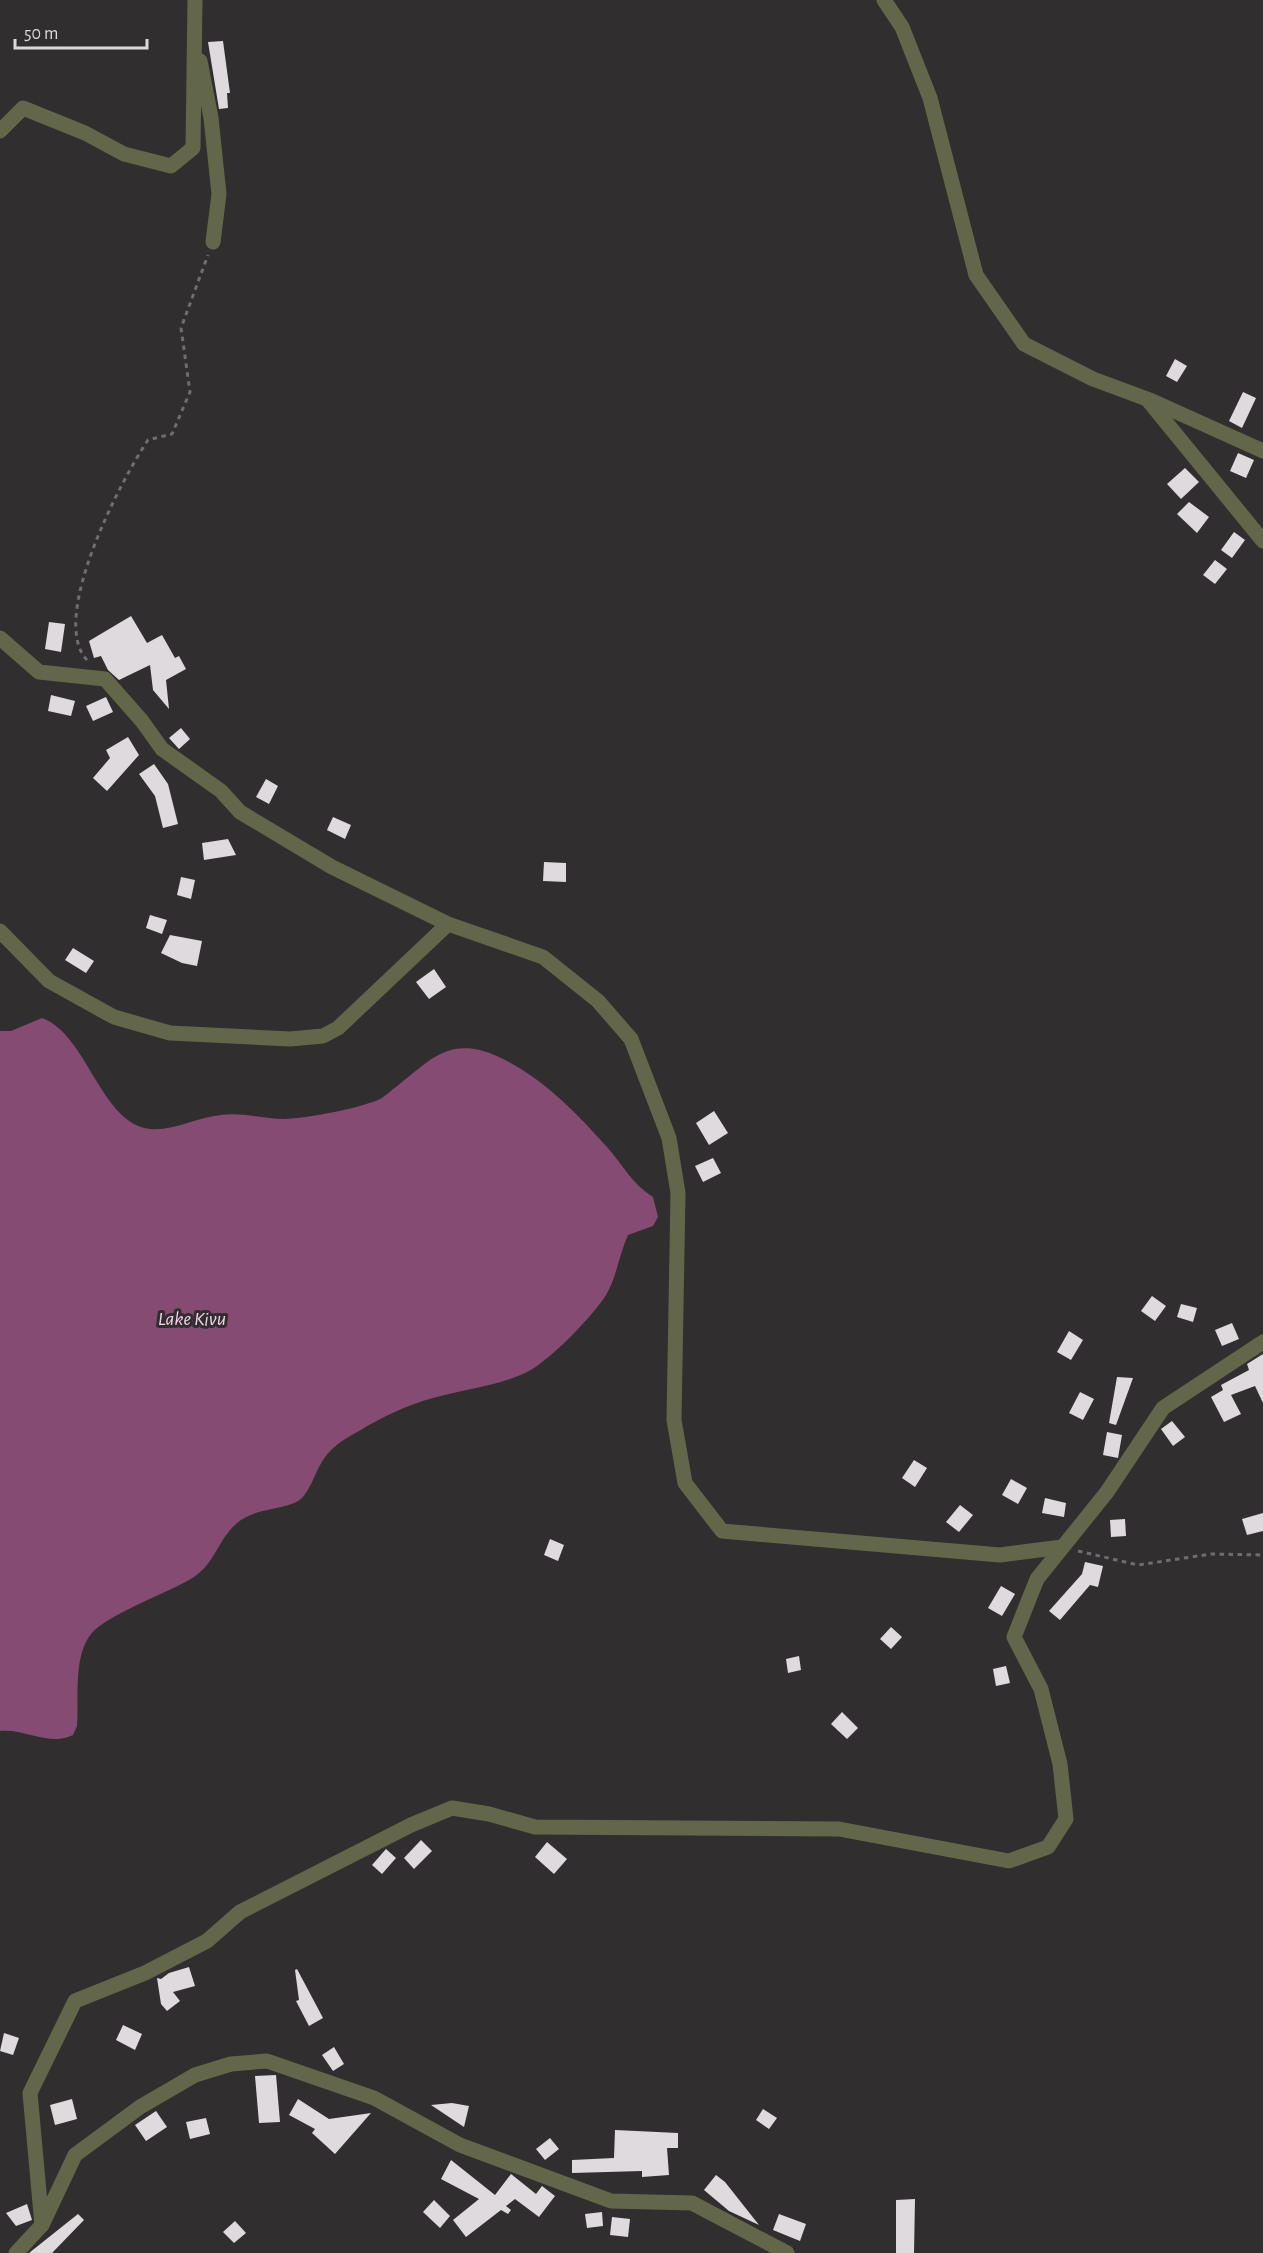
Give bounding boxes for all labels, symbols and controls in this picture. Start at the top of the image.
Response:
scale bar [15,12,147,50]
text: 50 m [24,25,58,43]
water label: Lake Kivu [158,1309,226,1329]

